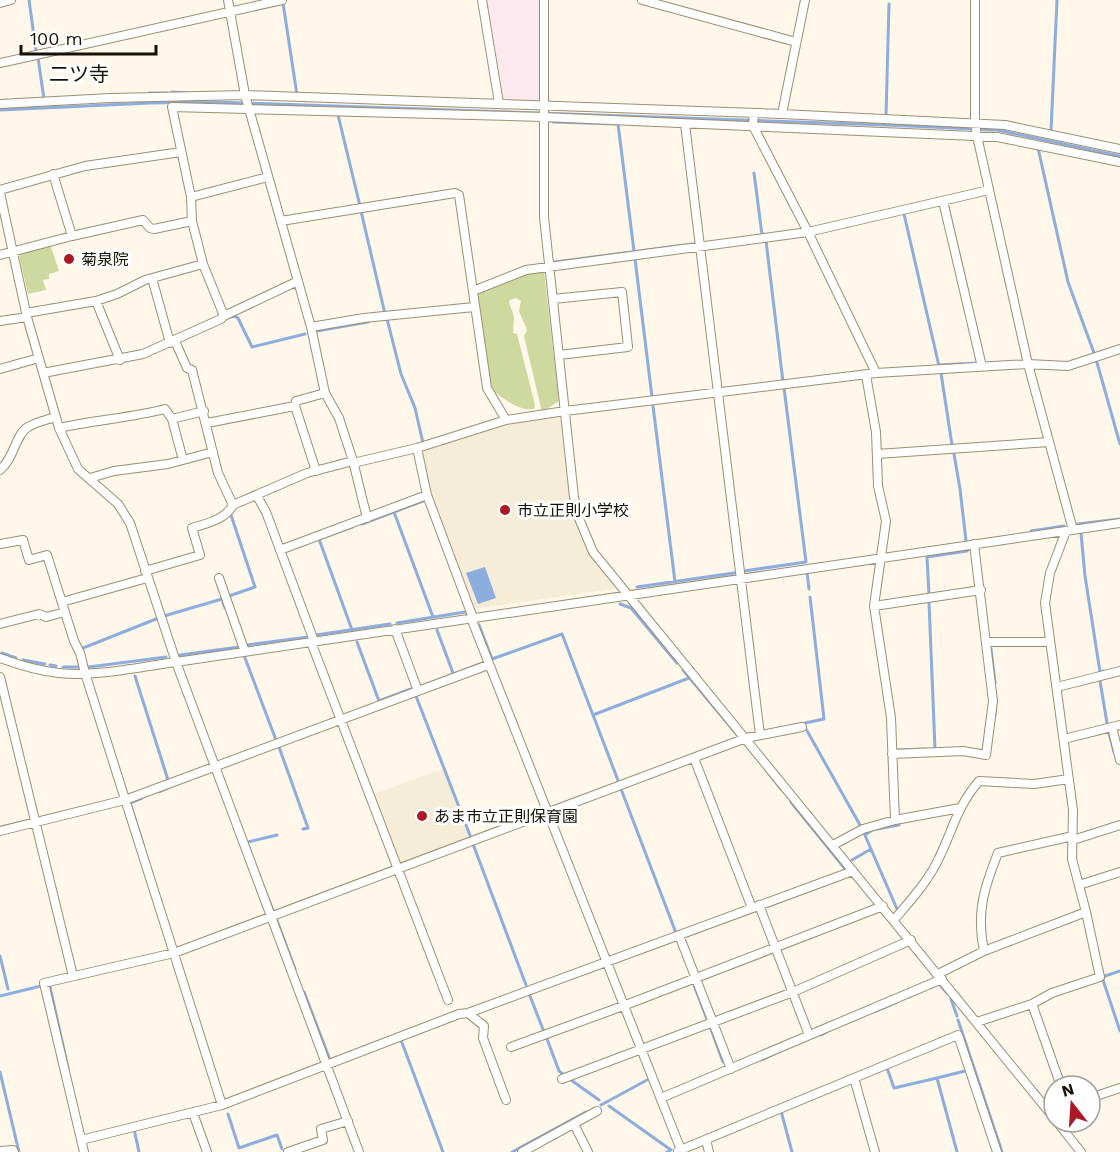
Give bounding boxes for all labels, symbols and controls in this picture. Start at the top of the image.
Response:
scale bar [21,18,156,56]
text: 100 m [30,28,83,49]
district label: 二ツ寺 [49,62,109,86]
place label: 菊泉院 [81,250,129,269]
marker: 菊泉院 [62,252,76,266]
place label: 市立正則小学校 [517,501,629,520]
marker: 市立正則小学校 [498,503,512,517]
place label: あま市立正則保育園 [434,807,578,826]
marker: あま市立正則保育園 [415,809,429,823]
north arrow [1042,1074,1102,1134]
text: N [1059,1079,1076,1101]

